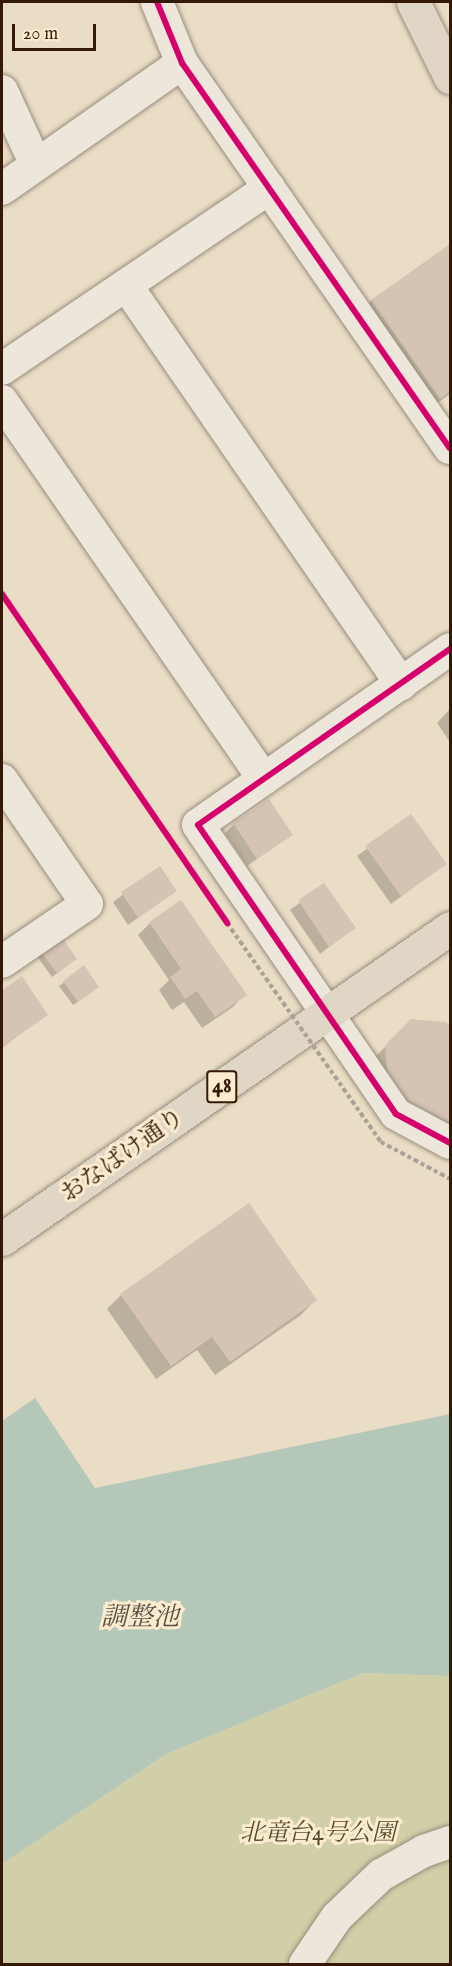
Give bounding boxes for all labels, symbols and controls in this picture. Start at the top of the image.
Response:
scale bar [15,12,99,50]
text: 20 m [23,23,58,46]
road number: 48 [206,1068,238,1106]
street label: おなばけ通り [56,1103,190,1209]
water label: 調整池 [101,1602,179,1634]
park label: 北竜台4号公園 [240,1820,396,1848]

